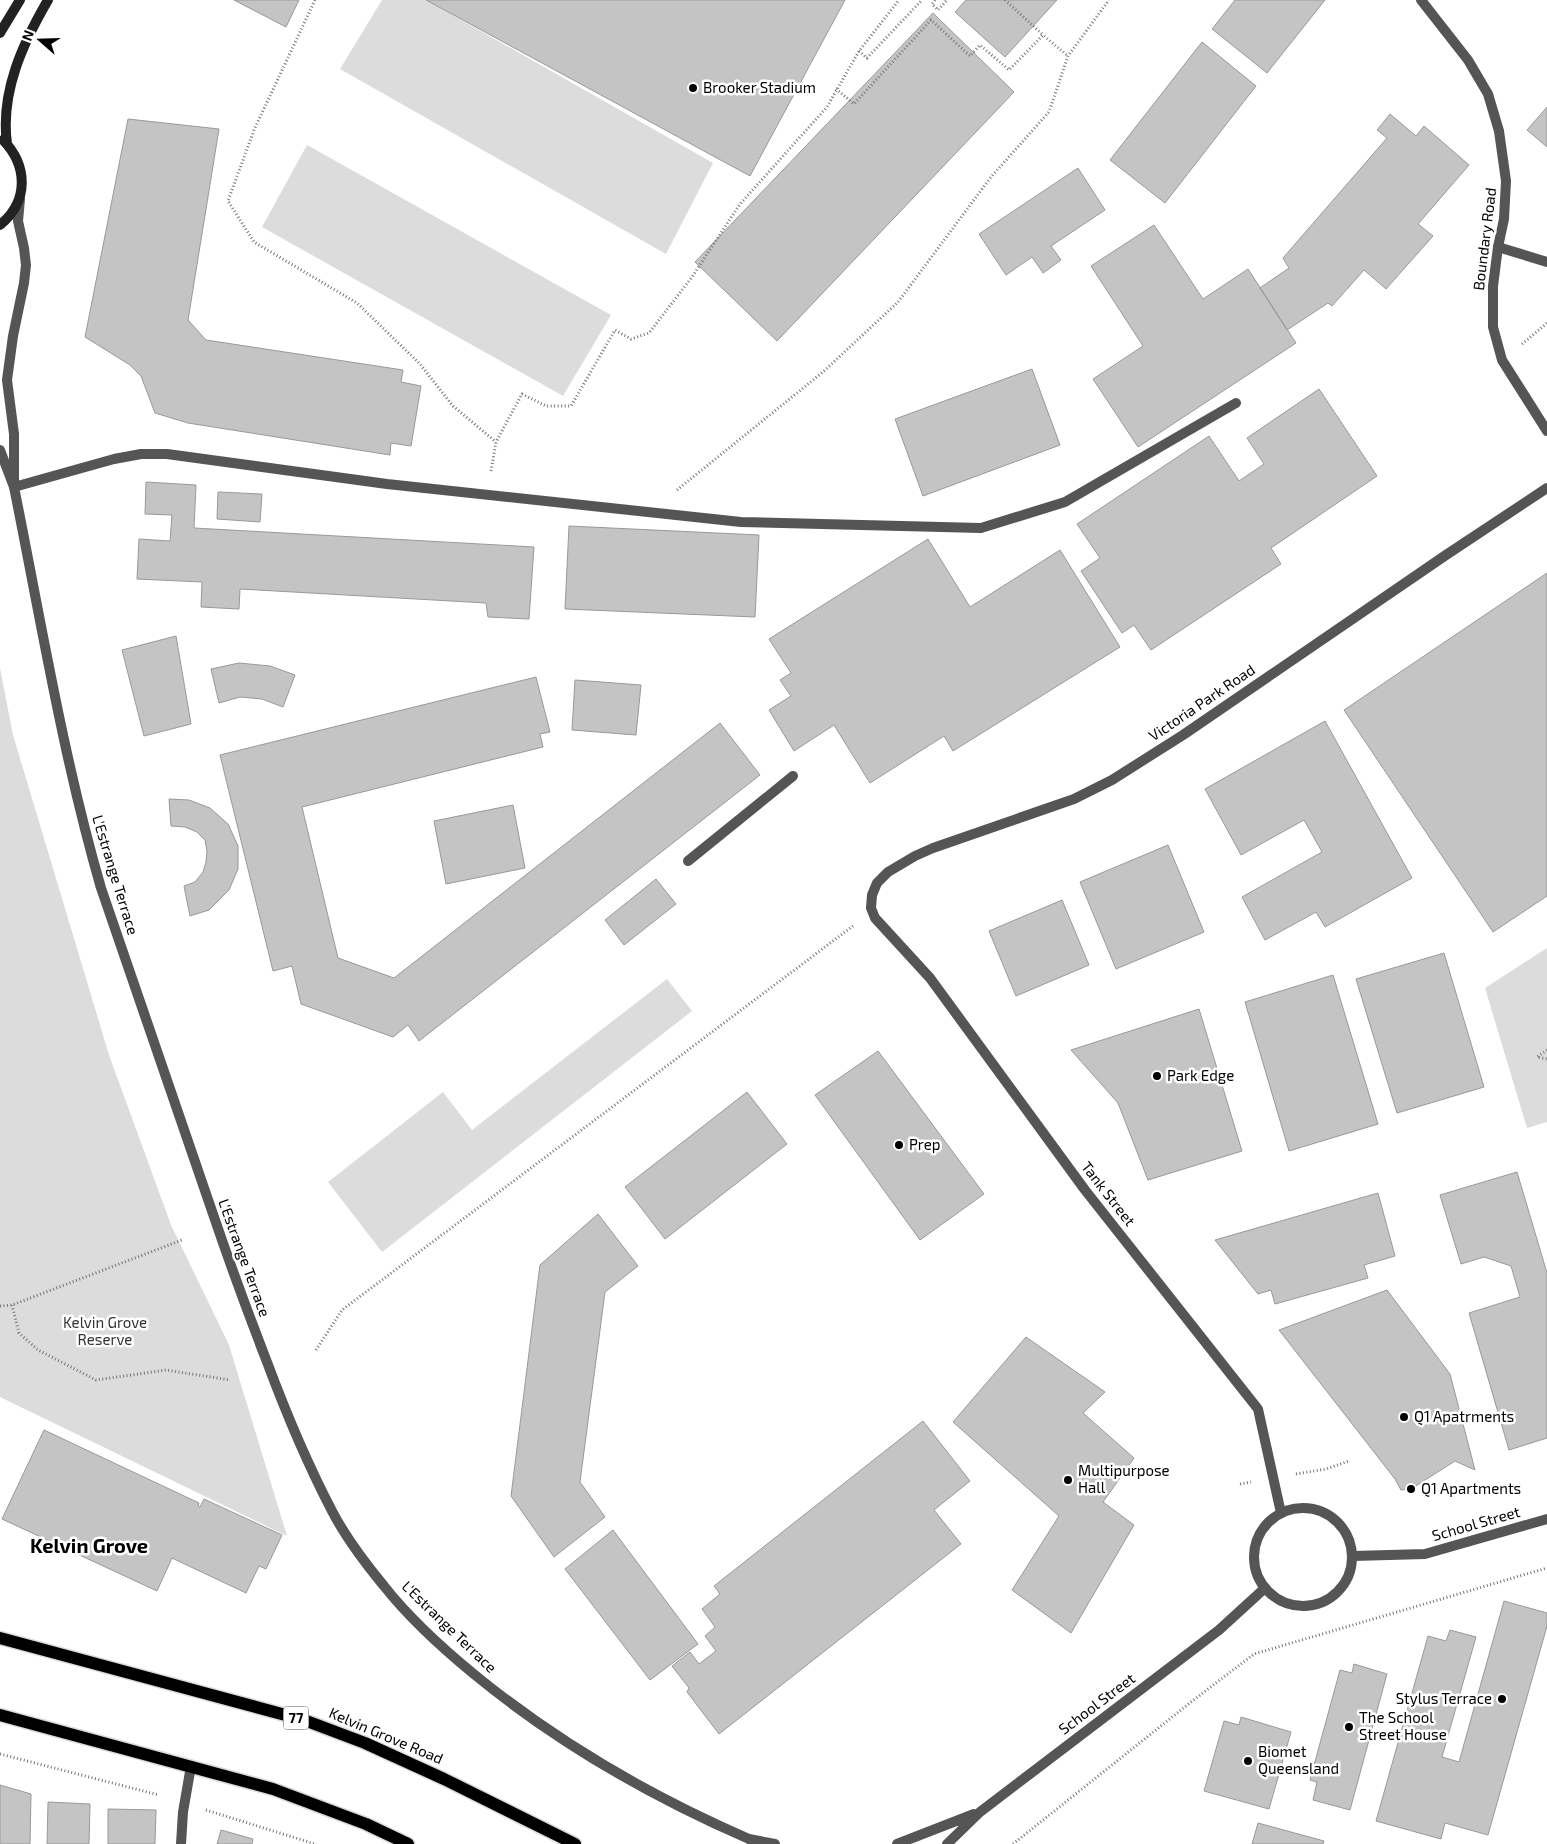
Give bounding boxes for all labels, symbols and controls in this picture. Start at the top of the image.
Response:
north arrow [15,15,65,65]
text: N [18,28,37,43]
place label: Brooker Stadium [703,78,816,96]
marker: Brooker Stadium [687,82,699,94]
street label: Boundary Road [1469,186,1499,291]
street label: Victoria Park Road [1145,660,1258,744]
street label: L'Estrange Terrace [89,813,143,937]
place label: Park Edge [1167,1066,1234,1084]
marker: Park Edge [1151,1070,1163,1082]
place label: Prep [909,1135,940,1153]
marker: Prep [893,1139,905,1151]
street label: Tank Street [1078,1158,1140,1229]
street label: L'Estrange Terrace [215,1196,275,1319]
park label: Kelvin Grove Reserve [63,1313,147,1348]
place label: Q1 Apatrments [1414,1407,1514,1426]
marker: Q1 Apatrments [1398,1411,1410,1423]
place label: Multipurpose Hall [1078,1461,1170,1496]
marker: Multipurpose Hall [1062,1474,1074,1486]
place label: Q1 Apartments [1421,1479,1521,1498]
marker: Q1 Apartments [1405,1483,1417,1495]
street label: School Street [1430,1502,1522,1544]
district label: Kelvin Grove [30,1533,148,1557]
street label: L'Estrange Terrace [399,1577,501,1676]
street label: School Street [1055,1669,1138,1738]
place label: Stylus Terrace [1396,1689,1492,1707]
marker: Stylus Terrace [1496,1693,1508,1705]
street label: Kelvin Grove Road [327,1703,446,1767]
road number: 77 [284,1706,308,1730]
place label: The School Street House [1359,1708,1447,1743]
marker: The School Street House [1343,1721,1355,1733]
place label: Biomet Queensland [1258,1742,1339,1778]
marker: Biomet Queensland [1242,1755,1254,1767]

